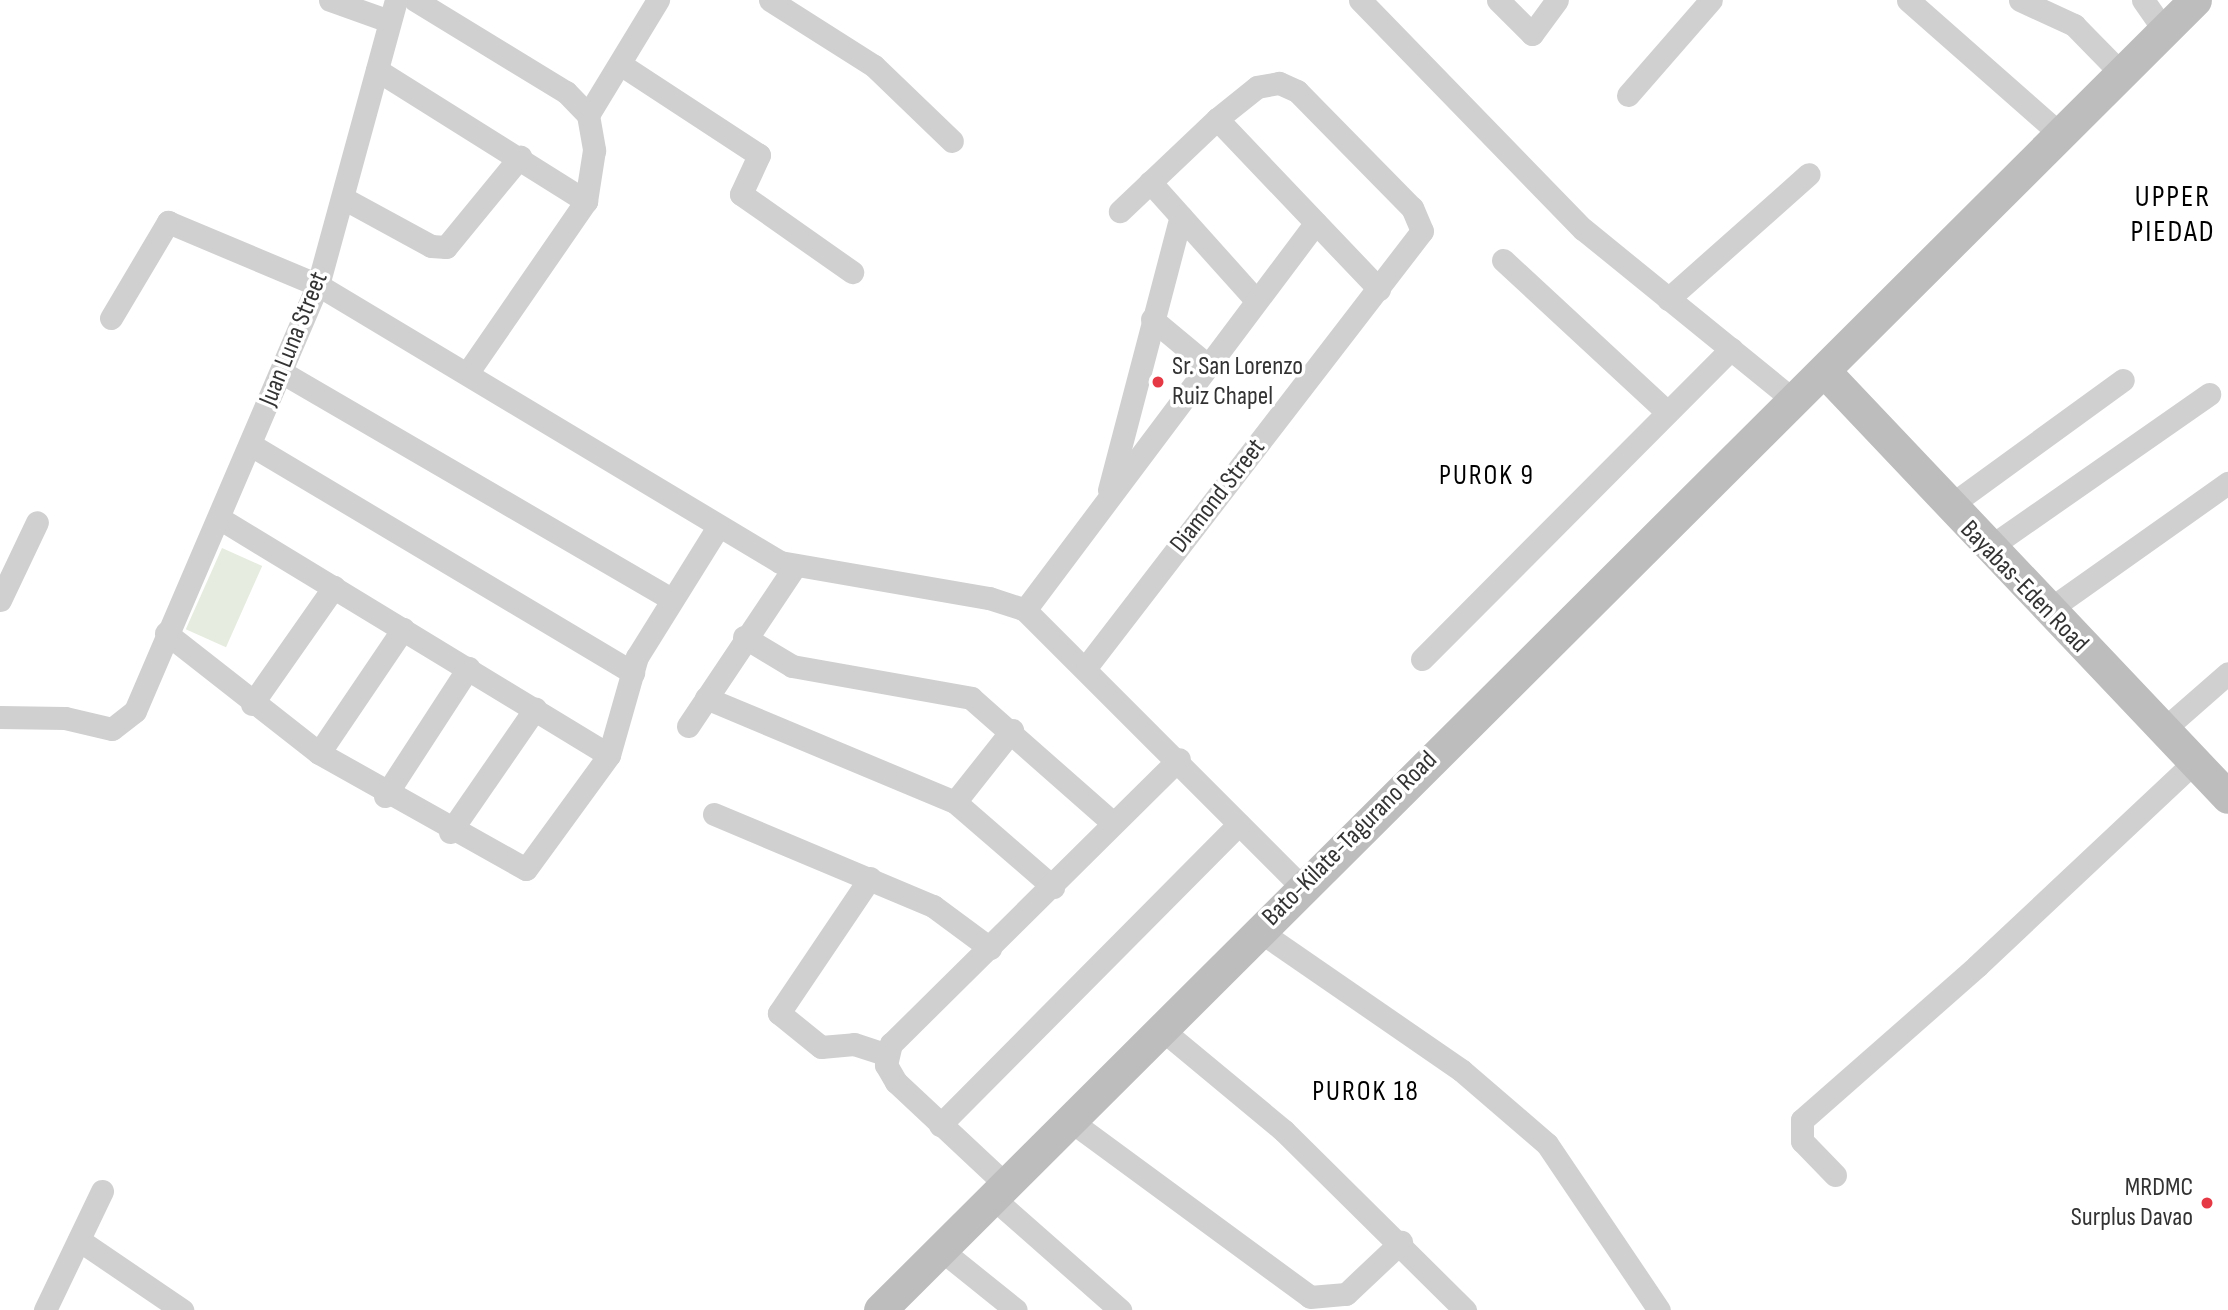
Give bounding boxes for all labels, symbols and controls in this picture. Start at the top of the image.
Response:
district label: UPPER PIEDAD [2131,179,2215,249]
street label: Juan Luna Street [253,267,335,411]
place label: Sr. San Lorenzo Ruiz Chapel [1172,351,1303,412]
marker: Sr. San Lorenzo Ruiz Chapel [1150,374,1166,390]
street label: Diamond Street [1164,433,1272,559]
district label: PUROK 9 [1440,459,1534,493]
street label: Bayabas-Eden Road [1953,515,2095,659]
street label: Bato-Kilate-Tagurano Road [1256,745,1444,933]
district label: PUROK 18 [1313,1075,1419,1109]
place label: MRDMC Surplus Davao [2071,1172,2193,1234]
marker: MRDMC Surplus Davao [2199,1195,2215,1211]

